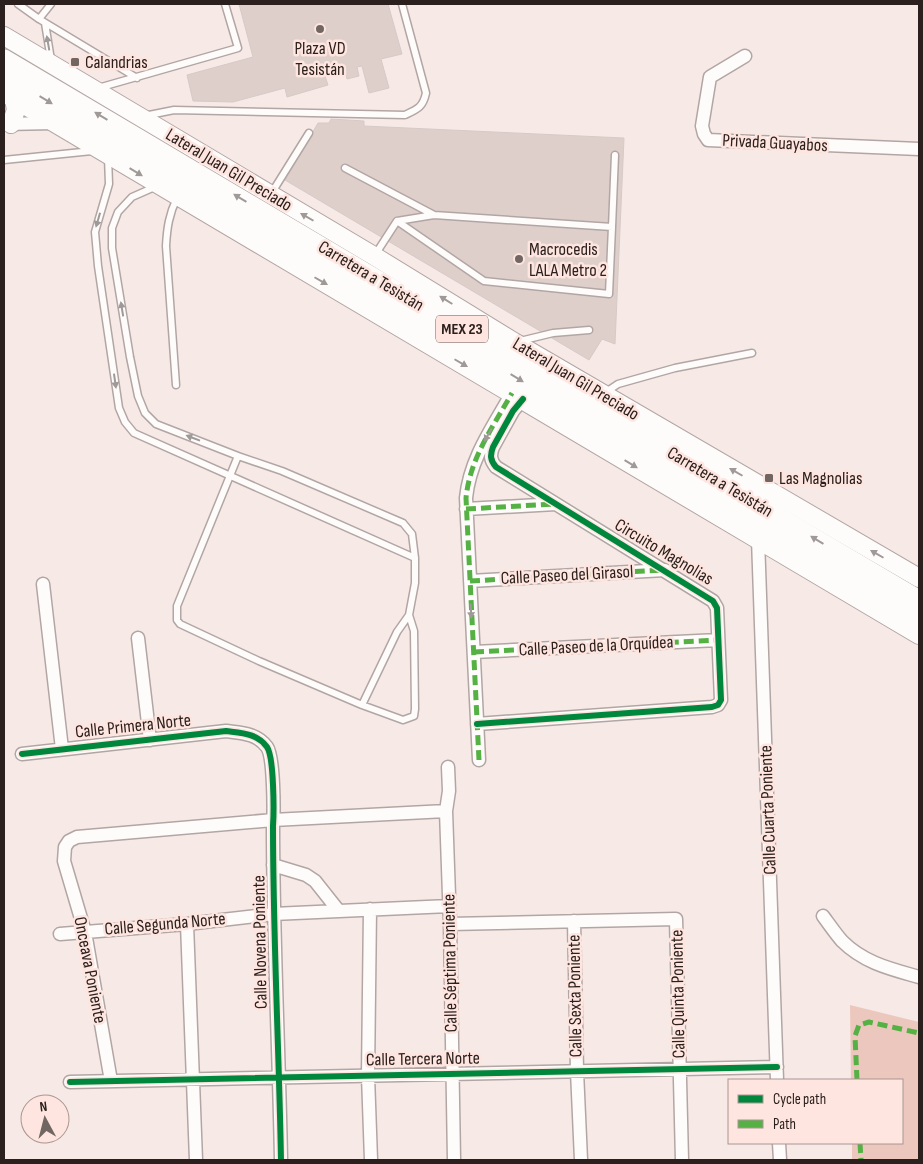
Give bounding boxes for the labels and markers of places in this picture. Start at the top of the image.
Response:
marker: Plaza VD Tesistán [314,23,326,35]
place label: Plaza VD Tesistán [294,38,346,80]
place label: Calandrias [85,52,148,73]
marker: Calandrias [69,56,81,68]
place label: Macrocedis LALA Metro 2 [529,239,607,281]
marker: Macrocedis LALA Metro 2 [513,253,525,265]
place label: Las Magnolias [779,468,862,489]
marker: Las Magnolias [763,472,775,484]

